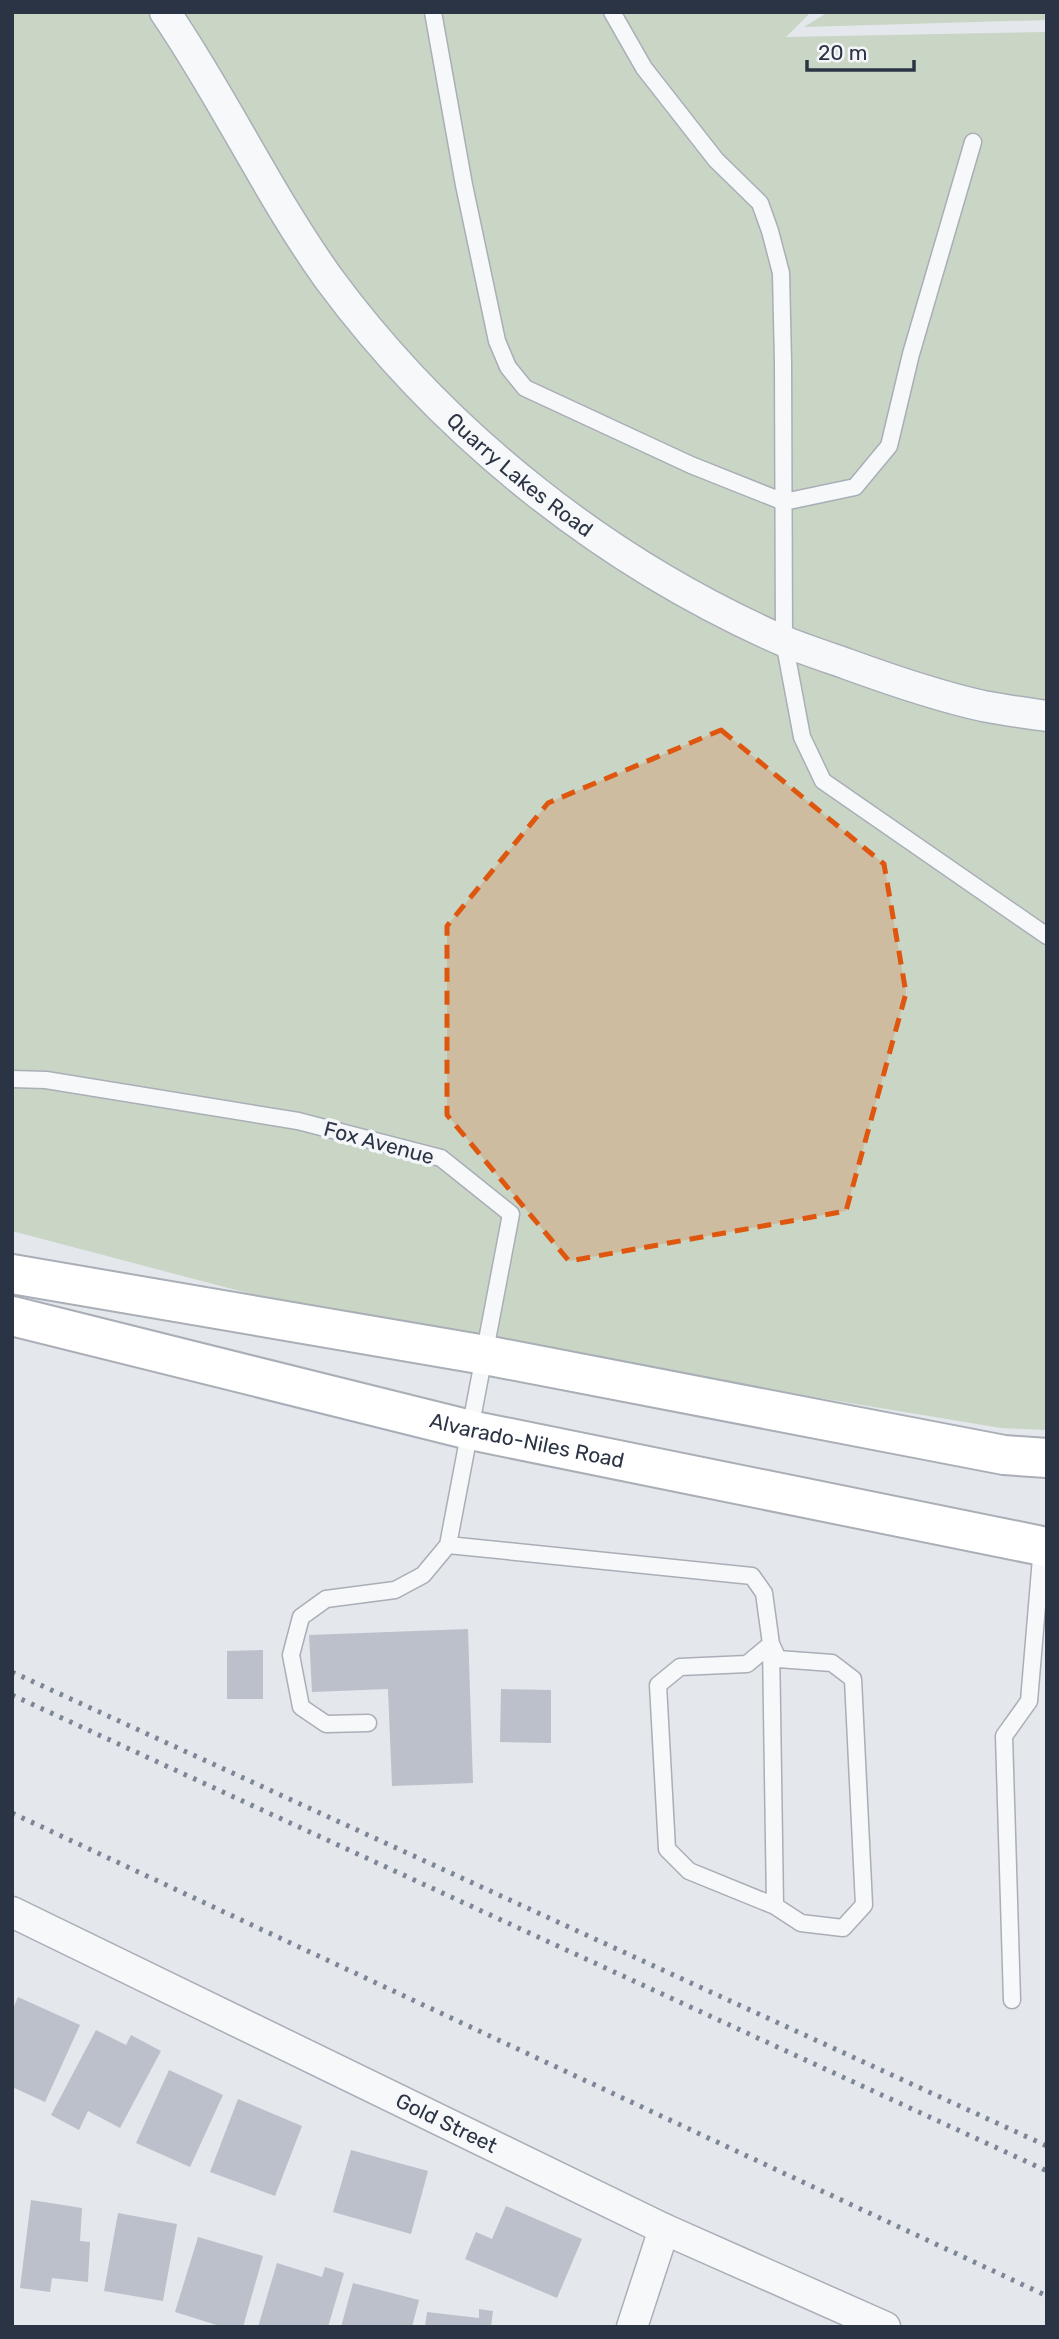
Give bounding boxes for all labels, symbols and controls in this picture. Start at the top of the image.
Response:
scale bar [807,28,914,72]
text: 20 m [818,40,867,65]
street label: Quarry Lakes Road [442,407,598,542]
street label: Fox Avenue [321,1116,437,1169]
street label: Alvarado-Niles Road [427,1407,627,1473]
street label: Gold Street [392,2087,501,2158]

